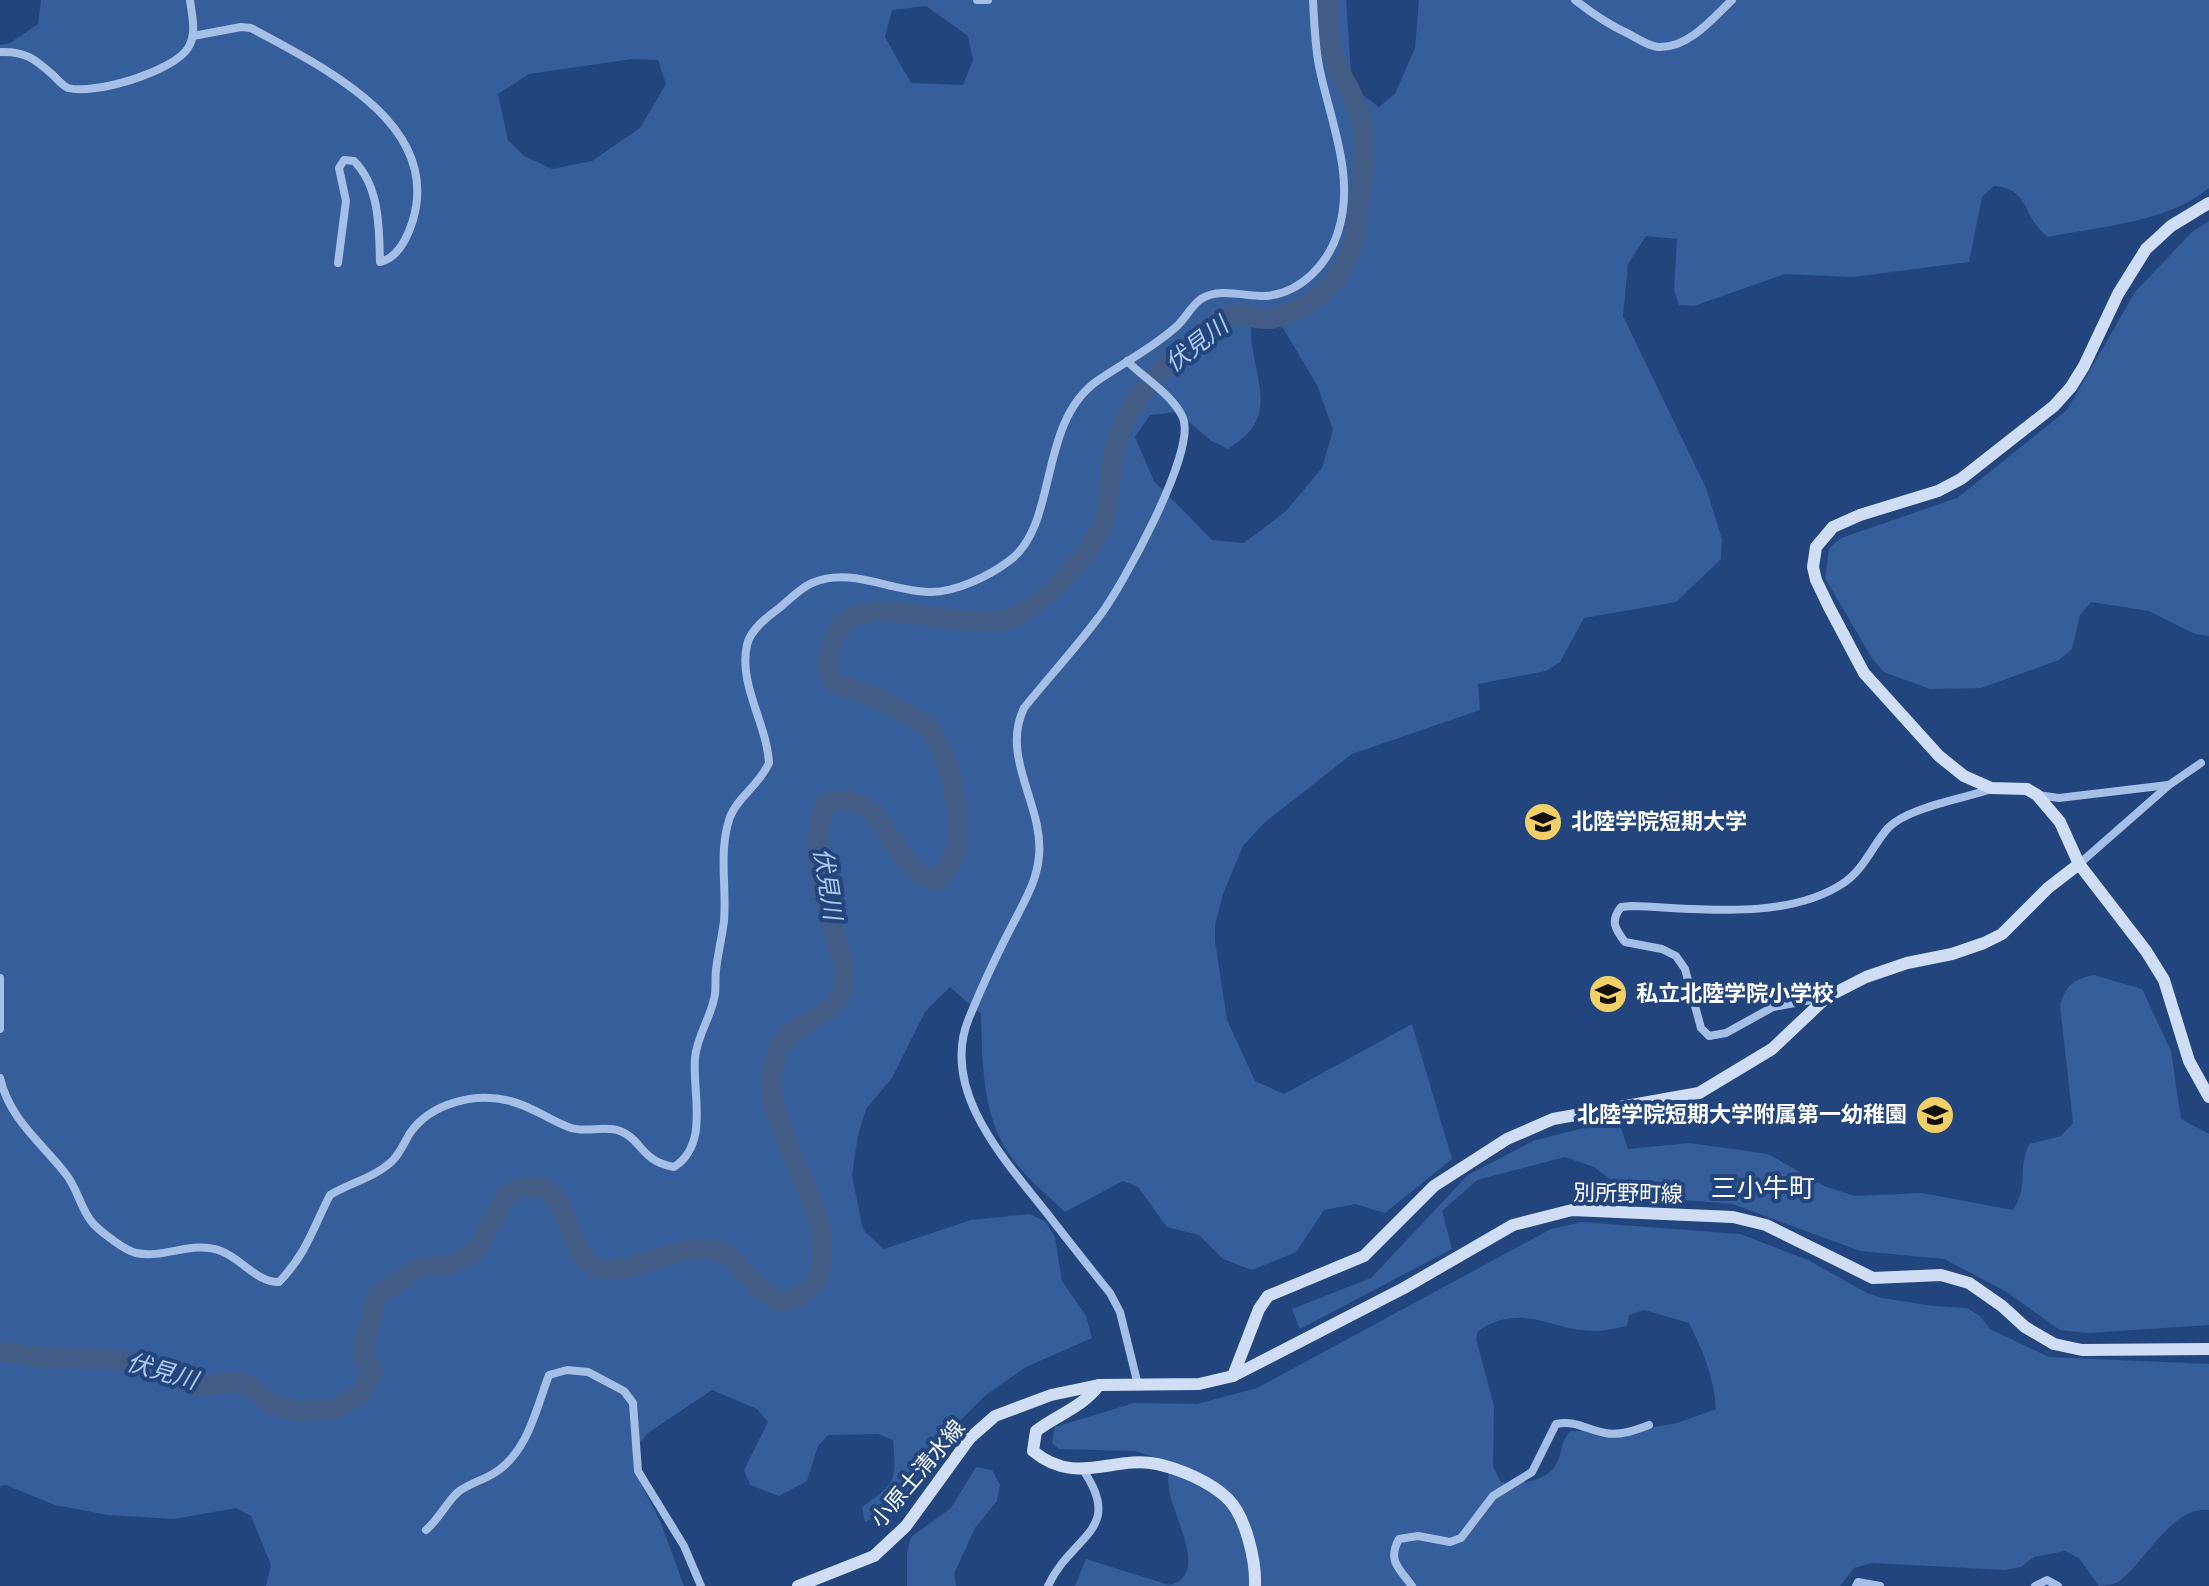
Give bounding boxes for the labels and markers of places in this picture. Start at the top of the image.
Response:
school or university icon: 北陸学院短期大学 [1522,801,1564,843]
place label: 北陸学院短期大学 [1571,806,1747,838]
school or university icon: 私立北陸学院小学校 [1587,973,1629,1015]
place label: 私立北陸学院小学校 [1636,978,1834,1010]
school or university icon: 北陸学院短期大学附属第一幼稚園 [1914,1094,1956,1136]
place label: 北陸学院短期大学附属第一幼稚園 [1577,1099,1907,1131]

